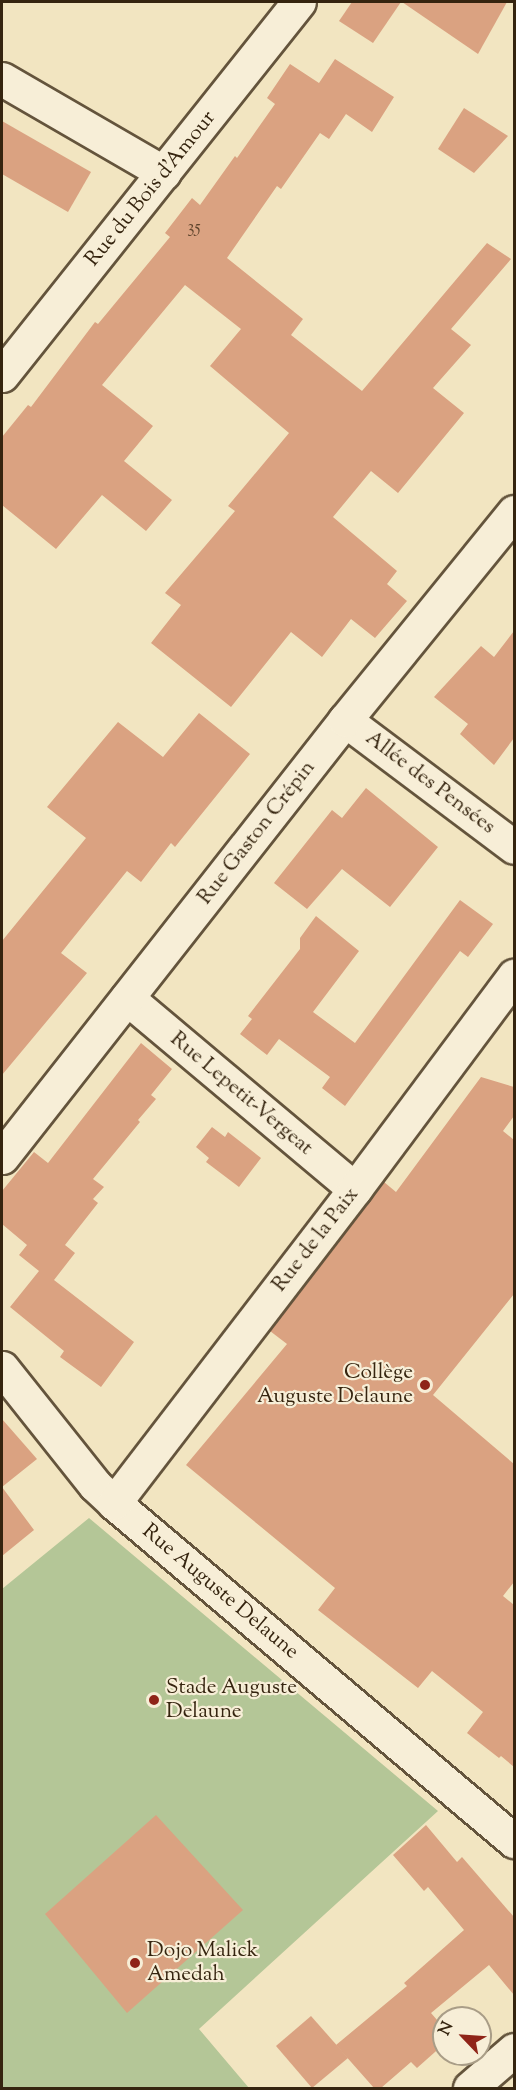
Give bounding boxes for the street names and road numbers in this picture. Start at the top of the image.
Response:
street label: Rue du Bois d'Amour [80,106,222,272]
street label: Allée des Pensées [360,726,500,840]
street label: Rue Gaston Crépin [193,756,321,910]
street label: Rue Lepetit-Vergeat [165,1027,317,1161]
street label: Rue de la Paix [267,1183,365,1297]
street label: Rue Auguste Delaune [136,1519,304,1665]

